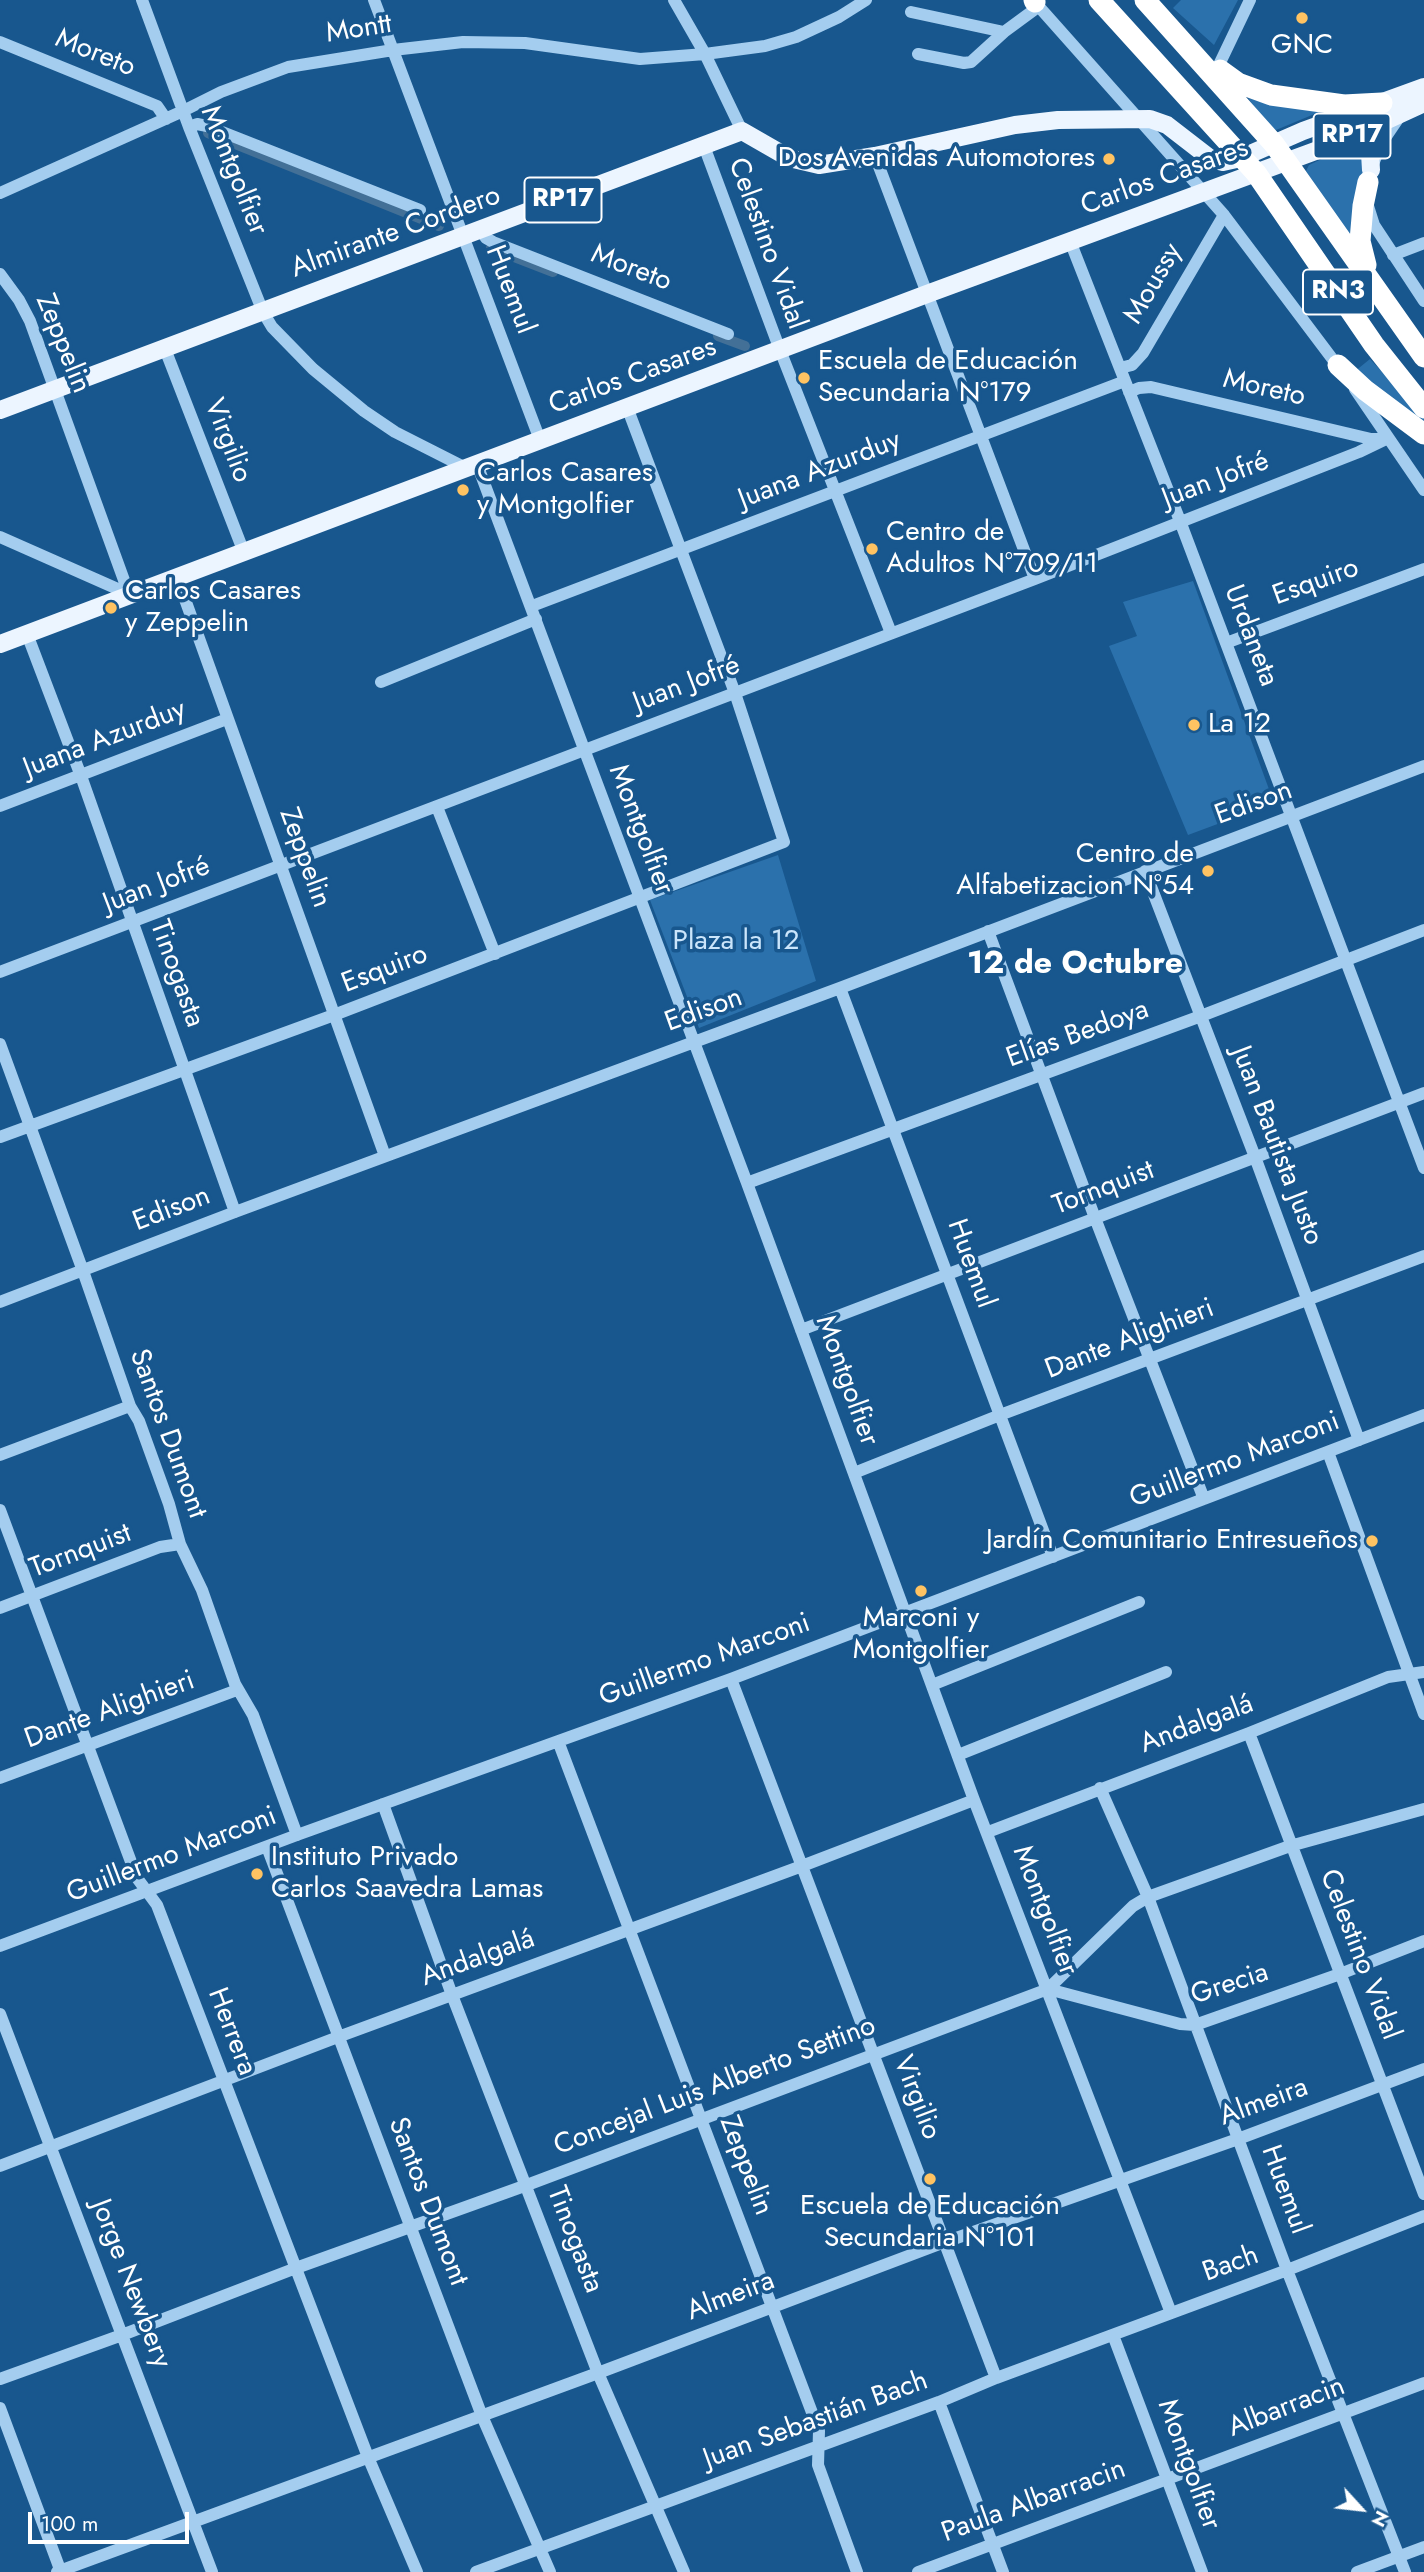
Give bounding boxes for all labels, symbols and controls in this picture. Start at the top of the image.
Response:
street label: Montt [324,8,394,52]
marker: GNC [1294,10,1310,26]
street label: Moreto [50,23,140,85]
place label: GNC [1271,29,1333,63]
street label: Montgolfier [192,101,274,241]
road number: RP17 [1314,113,1390,158]
street label: Carlos Casares [1077,132,1253,224]
place label: Dos Avenidas Automotores [778,142,1095,176]
marker: Dos Avenidas Automotores [1101,151,1117,167]
street label: Celestino Vidal [719,154,813,334]
road number: RP17 [524,178,602,223]
street label: Almirante Cordero [287,180,505,286]
street label: Moreto [586,238,676,300]
street label: Moussy [1118,238,1190,330]
street label: Huemul [477,241,541,339]
road number: RN3 [1303,270,1373,314]
street label: Zeppelin [27,290,97,398]
street label: Carlos Casares [545,331,721,423]
place label: Escuela de Educación Secundaria Nº179 [818,345,1078,411]
street label: Moreto [1220,363,1308,415]
marker: Escuela de Educación Secundaria Nº179 [796,370,812,386]
street label: Virgilio [196,394,258,488]
street label: Juana Azurduy [734,425,906,517]
street label: Juan Jofré [1158,445,1274,517]
place label: Carlos Casares y Montgolfier [477,457,653,523]
marker: Carlos Casares y Montgolfier [455,482,471,498]
place label: Centro de Adultos Nº709/11 [886,516,1098,582]
marker: Centro de Adultos Nº709/11 [864,541,880,557]
street label: Esquiro [1268,552,1364,614]
place label: Carlos Casares y Zeppelin [125,575,301,641]
street label: Urdaneta [1215,581,1285,691]
marker: Carlos Casares y Zeppelin [103,600,119,616]
street label: Juan Jofré [629,649,745,721]
street label: Juana Azurduy [19,694,191,786]
place label: La 12 [1208,708,1271,742]
marker: La 12 [1186,717,1202,733]
street label: Montgolfier [600,760,680,900]
street label: Edison [1211,775,1297,833]
street label: Zeppelin [270,804,338,912]
place label: Centro de Alfabetizacion Nº54 [956,838,1194,904]
street label: Juan Jofré [99,850,215,922]
marker: Centro de Alfabetizacion Nº54 [1200,863,1216,879]
street label: Tinogasta [141,916,211,1032]
park label: Plaza la 12 [673,925,799,959]
street label: Esquiro [337,938,433,1002]
district label: 12 de Octubre [967,946,1183,984]
street label: Edison [661,982,747,1040]
street label: Elías Bedoya [1002,994,1154,1076]
street label: Juan Bautista Justo [1223,1042,1329,1250]
street label: Tornquist [1049,1154,1159,1224]
street label: Edison [129,1180,215,1240]
street label: Huemul [938,1215,1002,1313]
street label: Dante Alighieri [1041,1292,1219,1388]
street label: Montgolfier [807,1311,885,1451]
street label: Santos Dumont [121,1345,213,1523]
street label: Guillermo Marconi [1125,1406,1345,1516]
street label: Tornquist [26,1517,136,1587]
place label: Jardín Comunitario Entresueños [986,1524,1358,1558]
marker: Jardín Comunitario Entresueños [1364,1533,1380,1549]
marker: Marconi y Montgolfier [913,1583,929,1599]
place label: Marconi y Montgolfier [853,1602,989,1668]
street label: Guillermo Marconi [595,1607,815,1715]
street label: Dante Alighieri [21,1665,199,1757]
street label: Andalgalá [1136,1688,1258,1762]
street label: Guillermo Marconi [62,1801,282,1911]
place label: Instituto Privado Carlos Saavedra Lamas [271,1841,543,1907]
street label: Montgolfier [1004,1841,1084,1981]
street label: Celestino Vidal [1311,1865,1407,2045]
marker: Instituto Privado Carlos Saavedra Lamas [249,1866,265,1882]
street label: Andalgalá [417,1923,539,1995]
street label: Grecia [1187,1957,1273,2013]
street label: Herrera [199,1984,263,2080]
street label: Concejal Luis Alberto Settino [549,2010,881,2164]
street label: Virgilio [885,2051,947,2145]
street label: Almeira [1215,2072,1313,2134]
street label: Zeppelin [711,2112,779,2220]
street label: Santos Dumont [380,2113,474,2291]
street label: Huemul [1252,2141,1316,2239]
marker: Escuela de Educación Secundaria Nº101 [922,2171,938,2187]
street label: Tinogasta [538,2182,610,2298]
place label: Escuela de Educación Secundaria Nº101 [800,2190,1060,2256]
street label: Jorge Newbery [82,2195,178,2373]
street label: Bach [1198,2239,1264,2291]
street label: Almeira [682,2265,780,2329]
street label: Juan Sebastián Bach [699,2365,933,2477]
street label: Albarracin [1224,2370,1350,2446]
street label: Montgolfier [1149,2395,1227,2535]
street label: Paula Albarracin [937,2453,1131,2551]
north arrow [1326,2474,1396,2544]
scale bar [32,2498,192,2542]
text: N [1365,2506,1396,2532]
text: 100 m [41,2509,98,2539]

